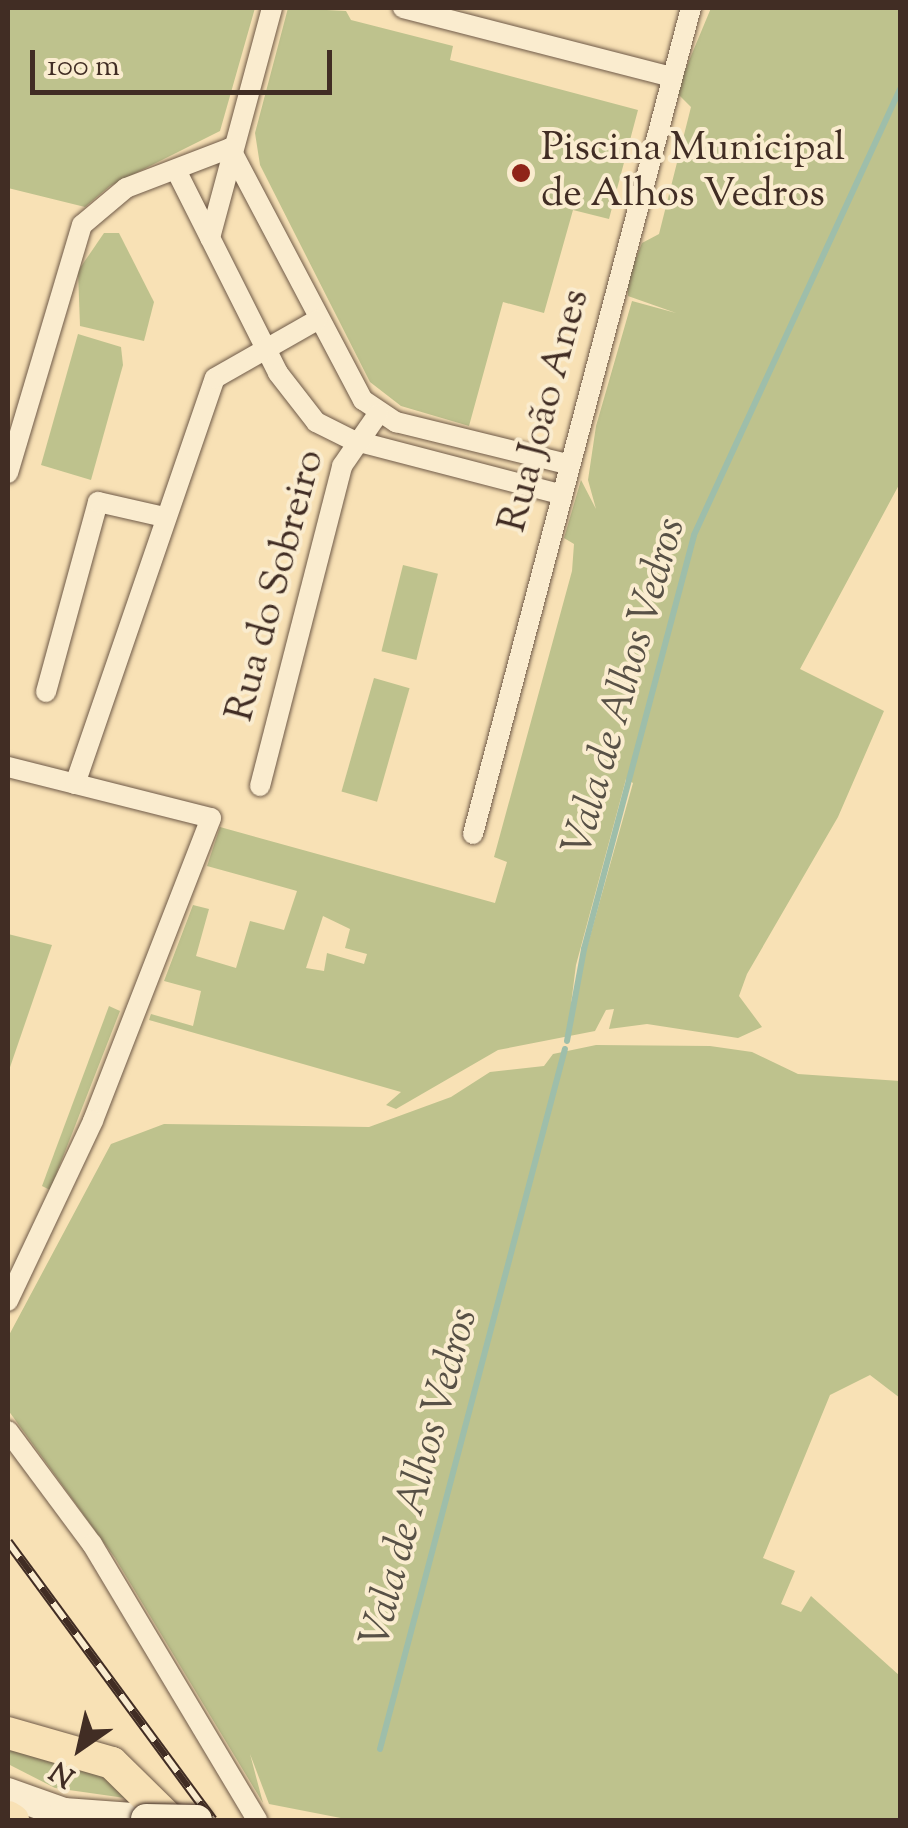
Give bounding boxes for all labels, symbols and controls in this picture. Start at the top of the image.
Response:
scale bar [35,30,338,92]
text: 100 m [47,46,120,89]
place label: Piscina Municipal de Alhos Vedros [541,126,845,220]
marker: Piscina Municipal de Alhos Vedros [510,162,532,184]
street label: Rua João Anes [491,284,601,538]
street label: Rua do Sobreiro [218,445,336,727]
water label: Vala de Alhos Vedros [554,513,698,861]
water label: Vala de Alhos Vedros [352,1303,490,1653]
north arrow [30,1698,130,1798]
text: N [43,1750,84,1796]

